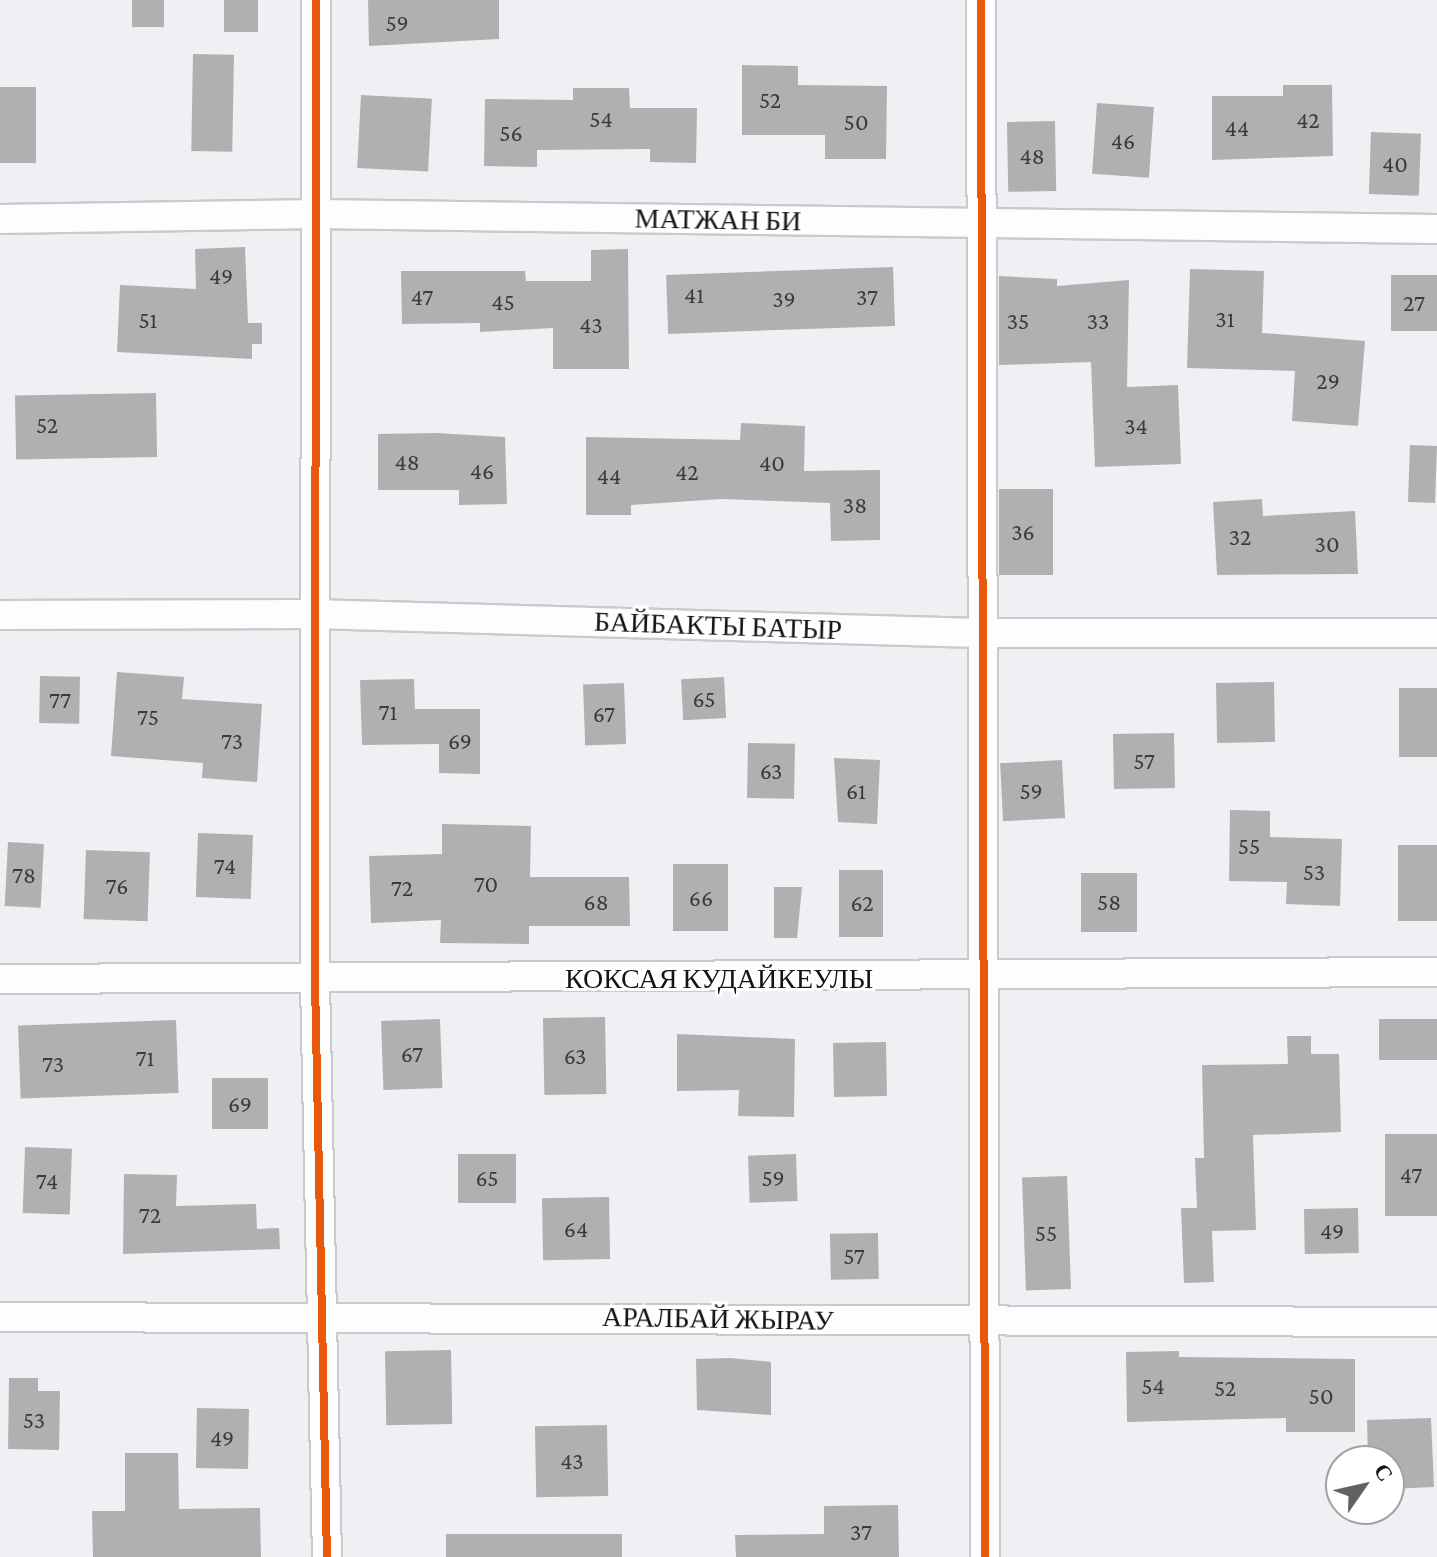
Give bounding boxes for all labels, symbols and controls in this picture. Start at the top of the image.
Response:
house number: 59 [385,9,409,37]
house number: 52 [759,86,781,114]
house number: 54 [589,105,613,133]
house number: 42 [1296,106,1320,134]
house number: 50 [844,108,868,136]
house number: 44 [1225,114,1249,142]
house number: 56 [499,119,523,147]
house number: 46 [1111,127,1135,155]
house number: 48 [1019,142,1045,170]
house number: 40 [1382,150,1408,178]
street label: МАТЖАН БИ [634,202,802,238]
house number: 49 [209,262,233,290]
house number: 41 [684,281,704,309]
house number: 47 [411,283,433,311]
house number: 37 [856,283,878,311]
house number: 39 [772,285,796,313]
house number: 45 [491,288,515,316]
house number: 27 [1403,289,1425,317]
house number: 31 [1215,305,1235,333]
house number: 51 [138,306,158,334]
house number: 35 [1007,307,1029,335]
house number: 33 [1087,307,1109,335]
house number: 43 [579,311,603,339]
house number: 29 [1316,367,1340,395]
house number: 52 [36,411,58,439]
house number: 34 [1124,412,1148,440]
house number: 48 [394,448,420,476]
house number: 40 [759,449,785,477]
house number: 46 [470,457,494,485]
house number: 42 [675,458,699,486]
house number: 44 [597,462,621,490]
house number: 38 [843,491,867,519]
house number: 36 [1011,518,1035,546]
house number: 32 [1229,523,1251,551]
house number: 30 [1315,530,1339,558]
street label: БАЙБАКТЫ БАТЫР [593,605,843,647]
house number: 65 [692,685,716,713]
house number: 77 [49,686,71,714]
house number: 71 [378,698,398,726]
house number: 67 [593,700,615,728]
house number: 75 [137,703,159,731]
house number: 73 [221,727,243,755]
house number: 69 [448,727,472,755]
house number: 57 [1133,747,1155,775]
house number: 63 [760,757,782,785]
house number: 61 [846,777,866,805]
house number: 59 [1019,777,1043,805]
house number: 55 [1238,832,1260,860]
house number: 74 [214,852,236,880]
house number: 53 [1303,858,1325,886]
house number: 78 [12,861,36,889]
house number: 70 [474,870,498,898]
house number: 76 [105,872,129,900]
house number: 72 [391,874,413,902]
house number: 66 [689,884,713,912]
house number: 68 [583,888,609,916]
house number: 58 [1097,888,1121,916]
house number: 62 [850,889,874,917]
street label: КОКСАЯ КУДАЙКЕУЛЫ [565,962,873,996]
house number: 67 [401,1040,423,1068]
house number: 63 [564,1042,586,1070]
house number: 71 [135,1044,155,1072]
house number: 73 [42,1050,64,1078]
house number: 69 [228,1090,252,1118]
house number: 47 [1400,1161,1422,1189]
house number: 65 [475,1164,499,1192]
house number: 59 [761,1164,785,1192]
house number: 74 [36,1167,58,1195]
house number: 72 [139,1201,161,1229]
house number: 64 [564,1215,588,1243]
house number: 49 [1320,1217,1344,1245]
house number: 55 [1035,1219,1057,1247]
house number: 57 [843,1242,865,1270]
street label: АРАЛБАЙ ЖЫРАУ [602,1300,834,1338]
house number: 54 [1141,1372,1165,1400]
house number: 52 [1214,1374,1236,1402]
house number: 50 [1309,1382,1333,1410]
house number: 53 [23,1406,45,1434]
house number: 49 [210,1424,234,1452]
north arrow [1325,1445,1405,1525]
house number: 43 [560,1447,584,1475]
text: С [1369,1459,1398,1486]
house number: 37 [850,1518,872,1546]

